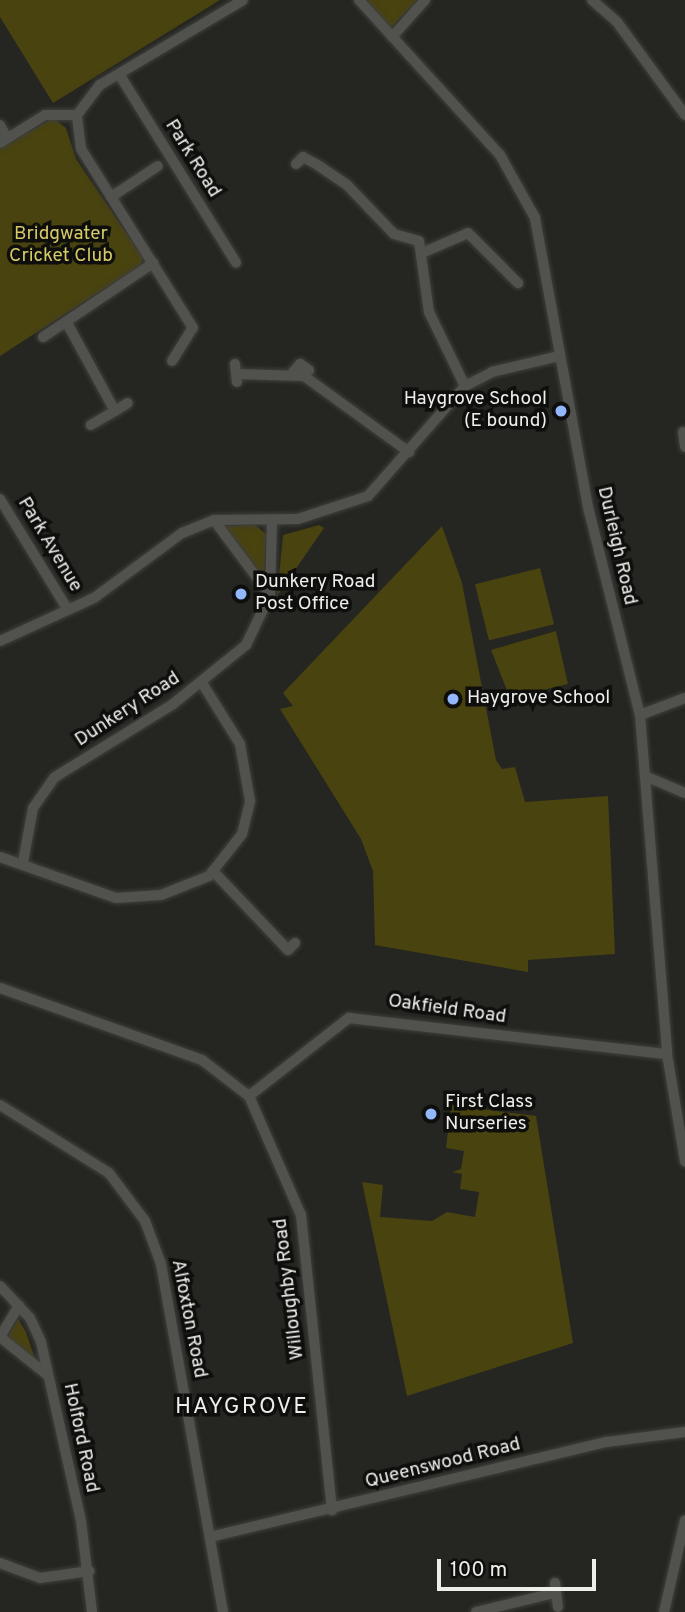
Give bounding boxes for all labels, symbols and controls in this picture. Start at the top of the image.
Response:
street label: Park Road [159,116,225,202]
park label: Bridgwater Cricket Club [9,224,113,268]
place label: Haygrove School (E bound) [404,389,547,433]
marker: Haygrove School (E bound) [553,403,569,419]
street label: Durleigh Road [591,485,641,607]
street label: Park Avenue [12,493,86,597]
place label: Dunkery Road Post Office [255,572,375,616]
marker: Dunkery Road Post Office [233,586,249,602]
street label: Dunkery Road [71,668,185,752]
place label: Haygrove School [467,688,610,710]
marker: Haygrove School [445,691,461,707]
street label: Oakfield Road [387,990,507,1030]
place label: First Class Nurseries [445,1092,533,1136]
marker: First Class Nurseries [423,1106,439,1122]
street label: Willoughby Road [270,1217,310,1361]
street label: Alfoxton Road [165,1258,211,1380]
street label: Holford Road [57,1381,103,1495]
district label: HAYGROVE [176,1394,308,1422]
street label: Queenswood Road [363,1434,523,1494]
scale bar [440,1546,599,1590]
text: 100 m [450,1557,507,1584]

